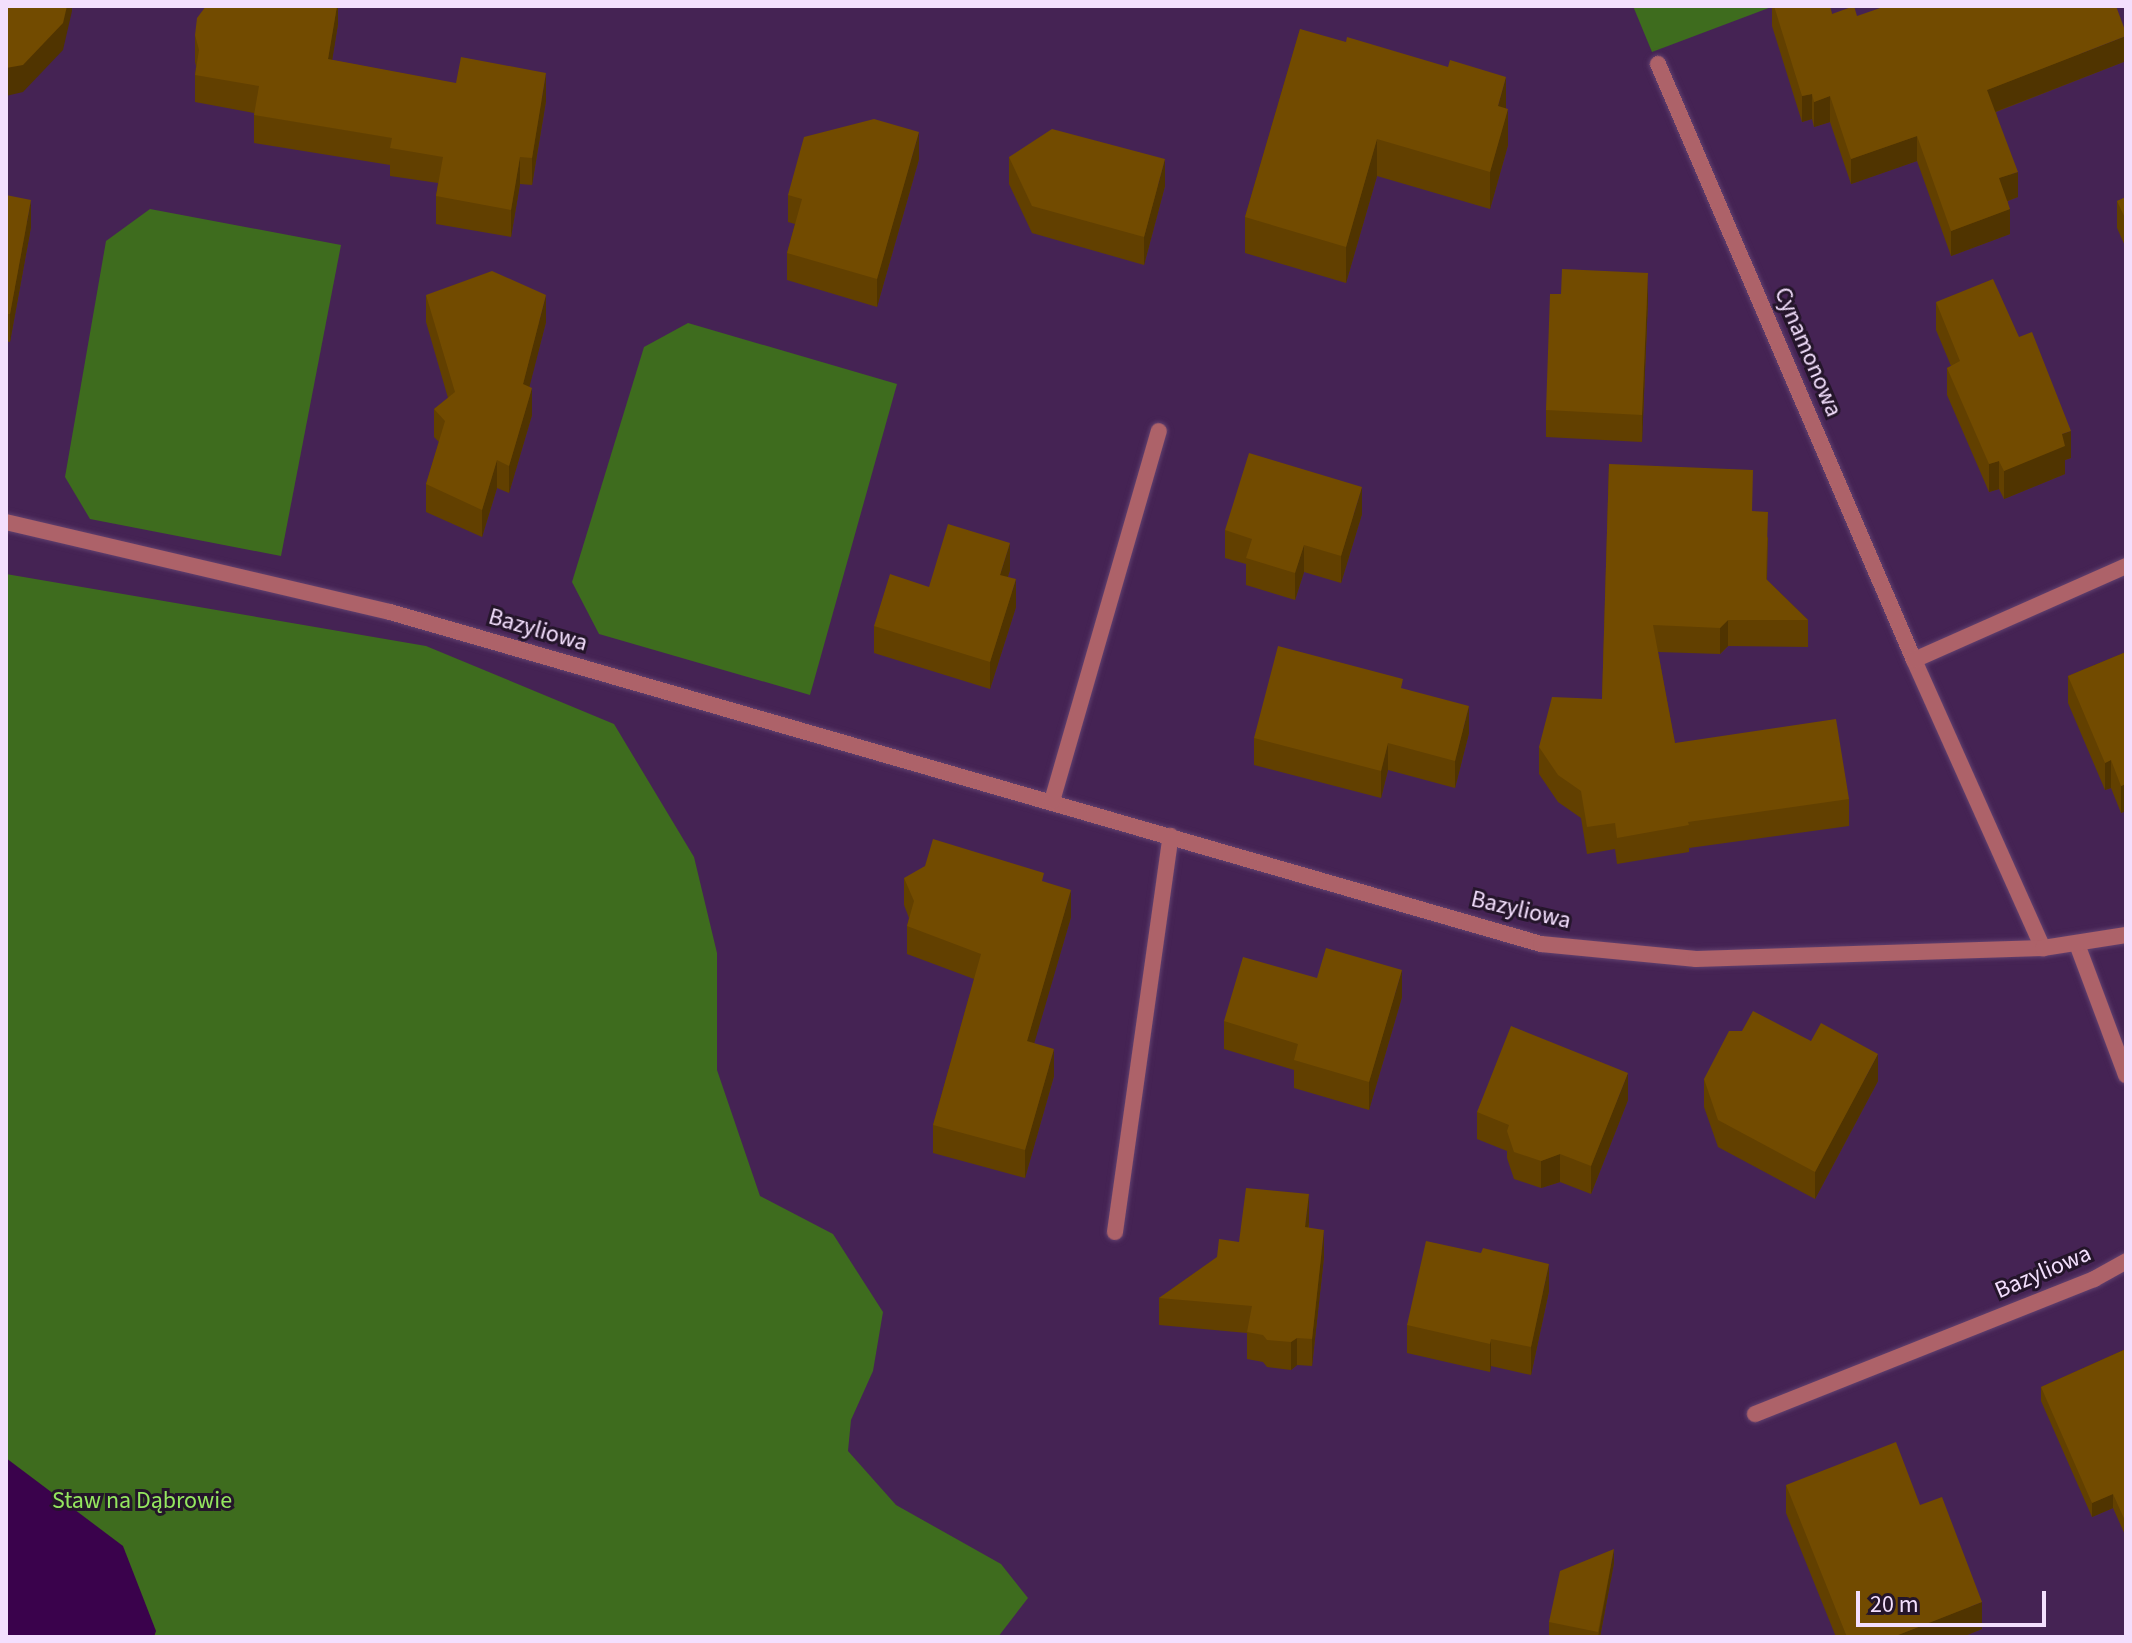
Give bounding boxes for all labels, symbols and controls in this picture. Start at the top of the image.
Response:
street label: Cynamonowa [1768,283,1848,421]
street label: Bazyliowa [485,602,591,658]
street label: Bazyliowa [1468,885,1574,935]
street label: Bazyliowa [1991,1239,2095,1305]
park label: Staw na Dąbrowie [52,1487,232,1515]
scale bar [1860,1575,2050,1625]
text: 20 m [1870,1587,1919,1622]

